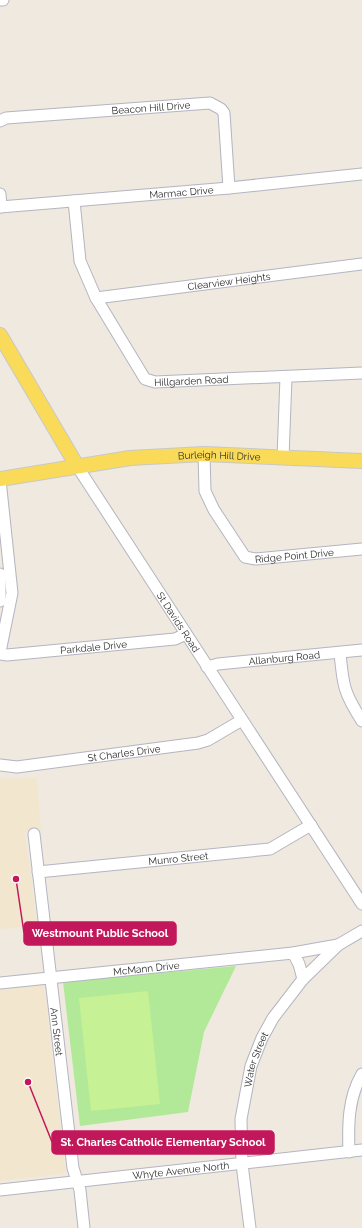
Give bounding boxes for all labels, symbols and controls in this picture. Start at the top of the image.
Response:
street label: Beacon Hill Drive [111,99,191,116]
street label: Marmac Drive [149,184,214,201]
street label: Clearview Heights [187,271,271,292]
street label: Hillgarden Road [154,374,229,388]
street label: Burleigh Hill Drive [178,449,261,463]
street label: Ridge Point Drive [254,547,335,565]
street label: St Davids Road [154,590,202,654]
street label: Parkdale Drive [60,639,128,656]
street label: Allanburg Road [248,649,321,667]
street label: St Charles Drive [87,743,161,764]
street label: Munro Street [148,850,210,867]
callout: Westmount Public School [24,922,176,945]
text: Westmount Public School [32,927,169,940]
street label: McMann Drive [113,960,180,977]
street label: Ann Street [48,1007,65,1057]
street label: Water Street [242,1029,271,1088]
callout: St. Charles Catholic Elementary School [52,1131,274,1154]
text: St. Charles Catholic Elementary School [60,1136,266,1149]
street label: Whyte Avenue North [132,1160,230,1181]

